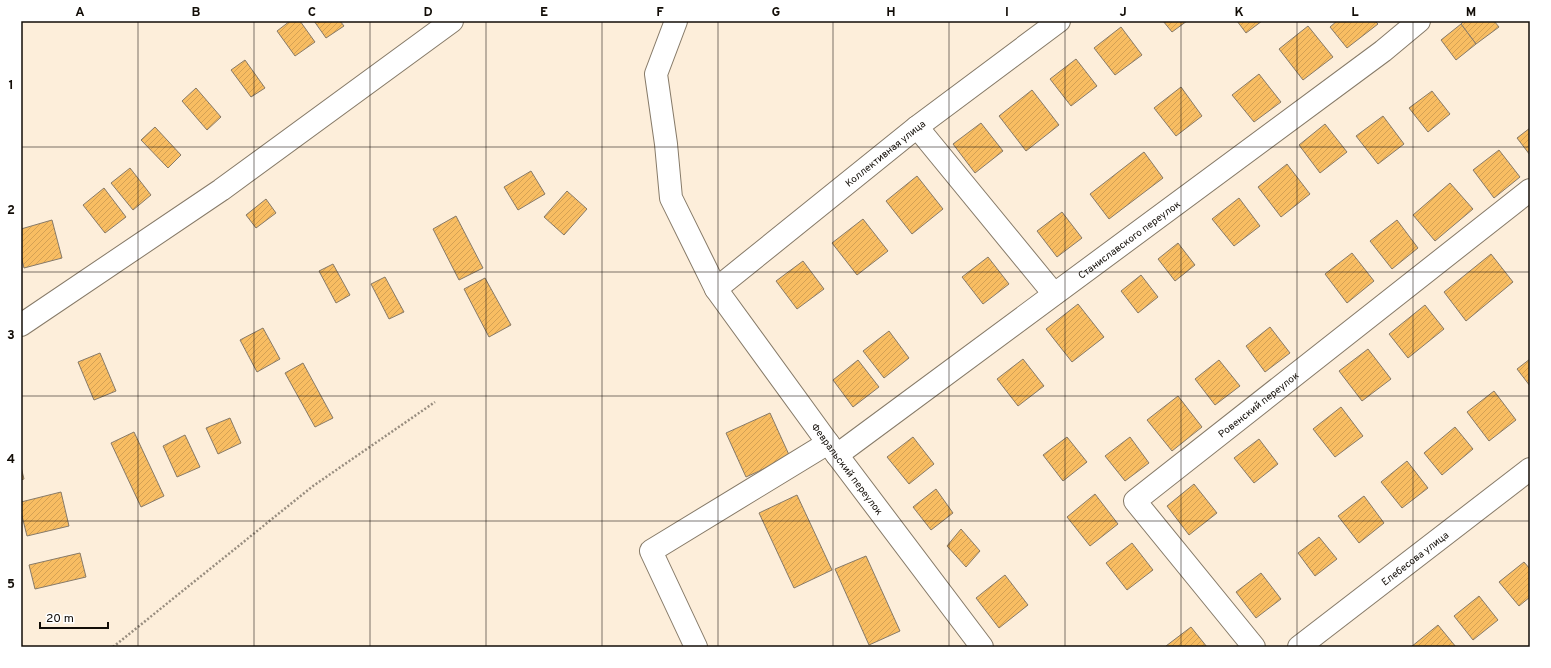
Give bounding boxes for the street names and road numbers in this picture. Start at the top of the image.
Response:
street label: Коллективная улица [843,118,929,190]
street label: Станиславского переулок [1076,198,1184,282]
street label: Ровенский переулок [1216,369,1302,441]
street label: Февральский переулок [808,421,885,519]
street label: Елебесова улица [1379,529,1452,589]

